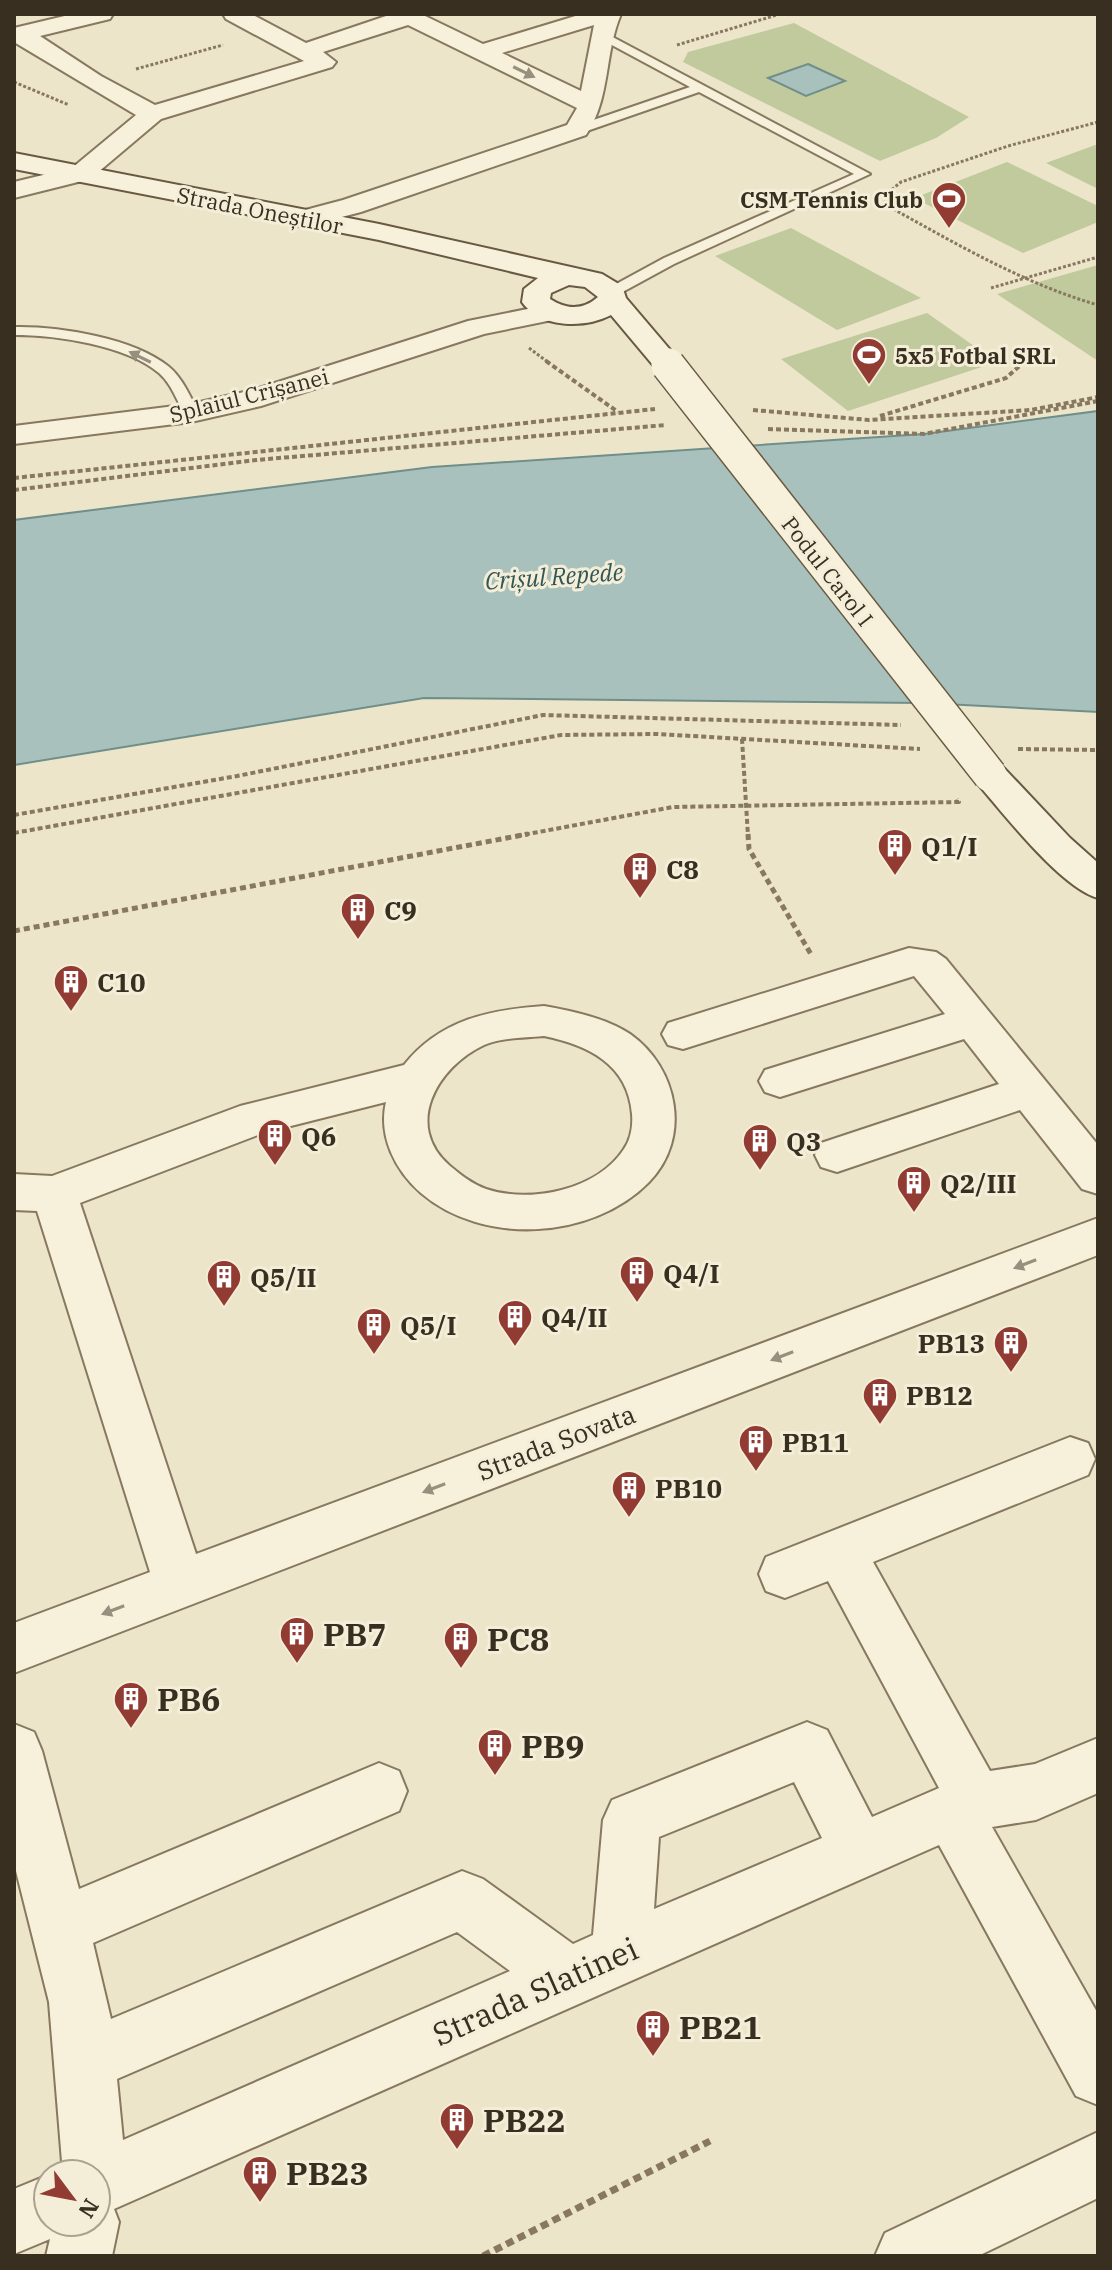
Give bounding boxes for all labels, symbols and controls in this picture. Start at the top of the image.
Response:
one-way arrow [512,65,535,79]
street label: Strada Oneștilor [174,180,346,240]
sports icon: CSM Tennis Club [930,180,968,230]
place label: CSM Tennis Club [740,185,923,214]
sports icon: 5x5 Fotbal SRL [850,336,888,386]
place label: 5x5 Fotbal SRL [895,341,1056,370]
one-way arrow [129,350,152,364]
street label: Splaiul Crișanei [166,361,332,429]
street label: Podul Carol I [776,510,880,632]
water label: Crișul Repede [484,555,625,597]
building icon: Q1/I [876,827,914,877]
place label: Q1/I [921,829,977,863]
building icon: C8 [621,850,659,900]
place label: C8 [666,852,699,886]
building icon: C9 [339,891,377,941]
place label: C9 [384,893,417,927]
building icon: C10 [52,963,90,1013]
place label: C10 [97,965,146,999]
building icon: Q6 [256,1117,294,1167]
place label: Q6 [301,1119,336,1153]
building icon: Q3 [741,1122,779,1172]
place label: Q3 [786,1124,821,1158]
building icon: Q2/III [895,1164,933,1214]
place label: Q2/III [940,1166,1016,1200]
building icon: Q4/I [618,1254,656,1304]
place label: Q4/I [663,1256,719,1290]
building icon: Q5/II [205,1258,243,1308]
one-way arrow [1013,1258,1037,1271]
place label: Q5/II [250,1260,316,1294]
building icon: Q4/II [496,1298,534,1348]
place label: Q4/II [541,1300,607,1334]
building icon: Q5/I [355,1306,393,1356]
place label: Q5/I [400,1308,456,1342]
building icon: PB13 [992,1324,1030,1374]
place label: PB13 [918,1326,985,1360]
one-way arrow [770,1350,794,1363]
building icon: PB12 [861,1376,899,1426]
place label: PB12 [906,1378,973,1412]
street label: Strada Sovata [472,1396,640,1488]
building icon: PB11 [737,1423,775,1473]
place label: PB11 [782,1425,849,1459]
building icon: PB10 [610,1469,648,1519]
place label: PB10 [655,1471,722,1505]
one-way arrow [422,1482,446,1495]
one-way arrow [101,1604,125,1617]
place label: PB7 [323,1613,387,1655]
building icon: PB7 [278,1615,316,1665]
place label: PC8 [487,1618,549,1660]
building icon: PC8 [442,1620,480,1670]
place label: PB6 [157,1678,221,1720]
building icon: PB6 [112,1680,150,1730]
place label: PB9 [521,1725,585,1767]
building icon: PB9 [476,1727,514,1777]
street label: Strada Slatinei [426,1927,644,2055]
place label: PB21 [679,2006,762,2048]
building icon: PB21 [634,2008,672,2058]
place label: PB22 [483,2099,566,2141]
building icon: PB22 [438,2101,476,2151]
place label: PB23 [286,2152,369,2194]
building icon: PB23 [241,2154,279,2204]
north arrow [32,2158,112,2238]
text: N [72,2194,106,2224]

